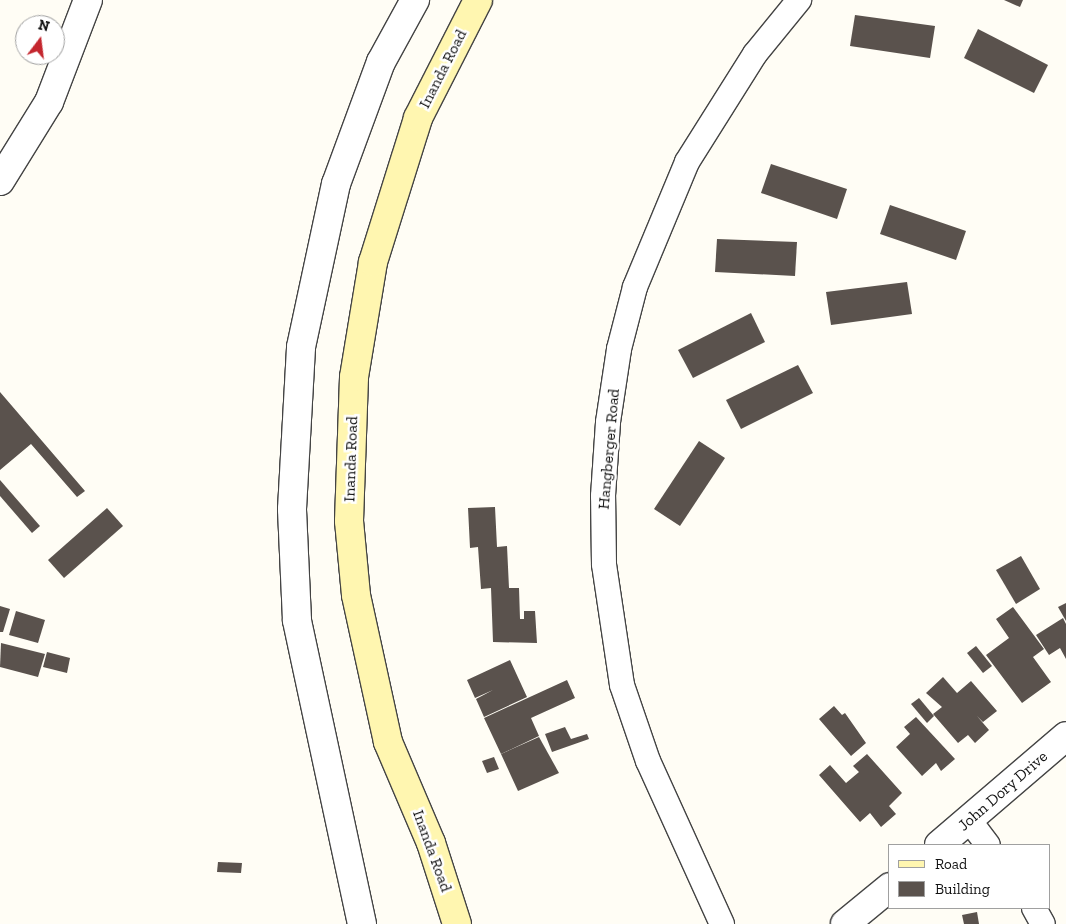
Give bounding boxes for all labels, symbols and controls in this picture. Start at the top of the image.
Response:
north arrow [15,15,65,65]
text: N [36,16,51,36]
street label: Inanda Road [415,26,471,112]
street label: Hangberger Road [594,388,624,510]
street label: Inanda Road [340,416,362,502]
street label: John Dory Drive [954,747,1052,835]
street label: Inanda Road [408,807,456,895]
legend [888,844,1051,909]
text: Road [935,855,967,873]
text: Building [935,880,990,898]

